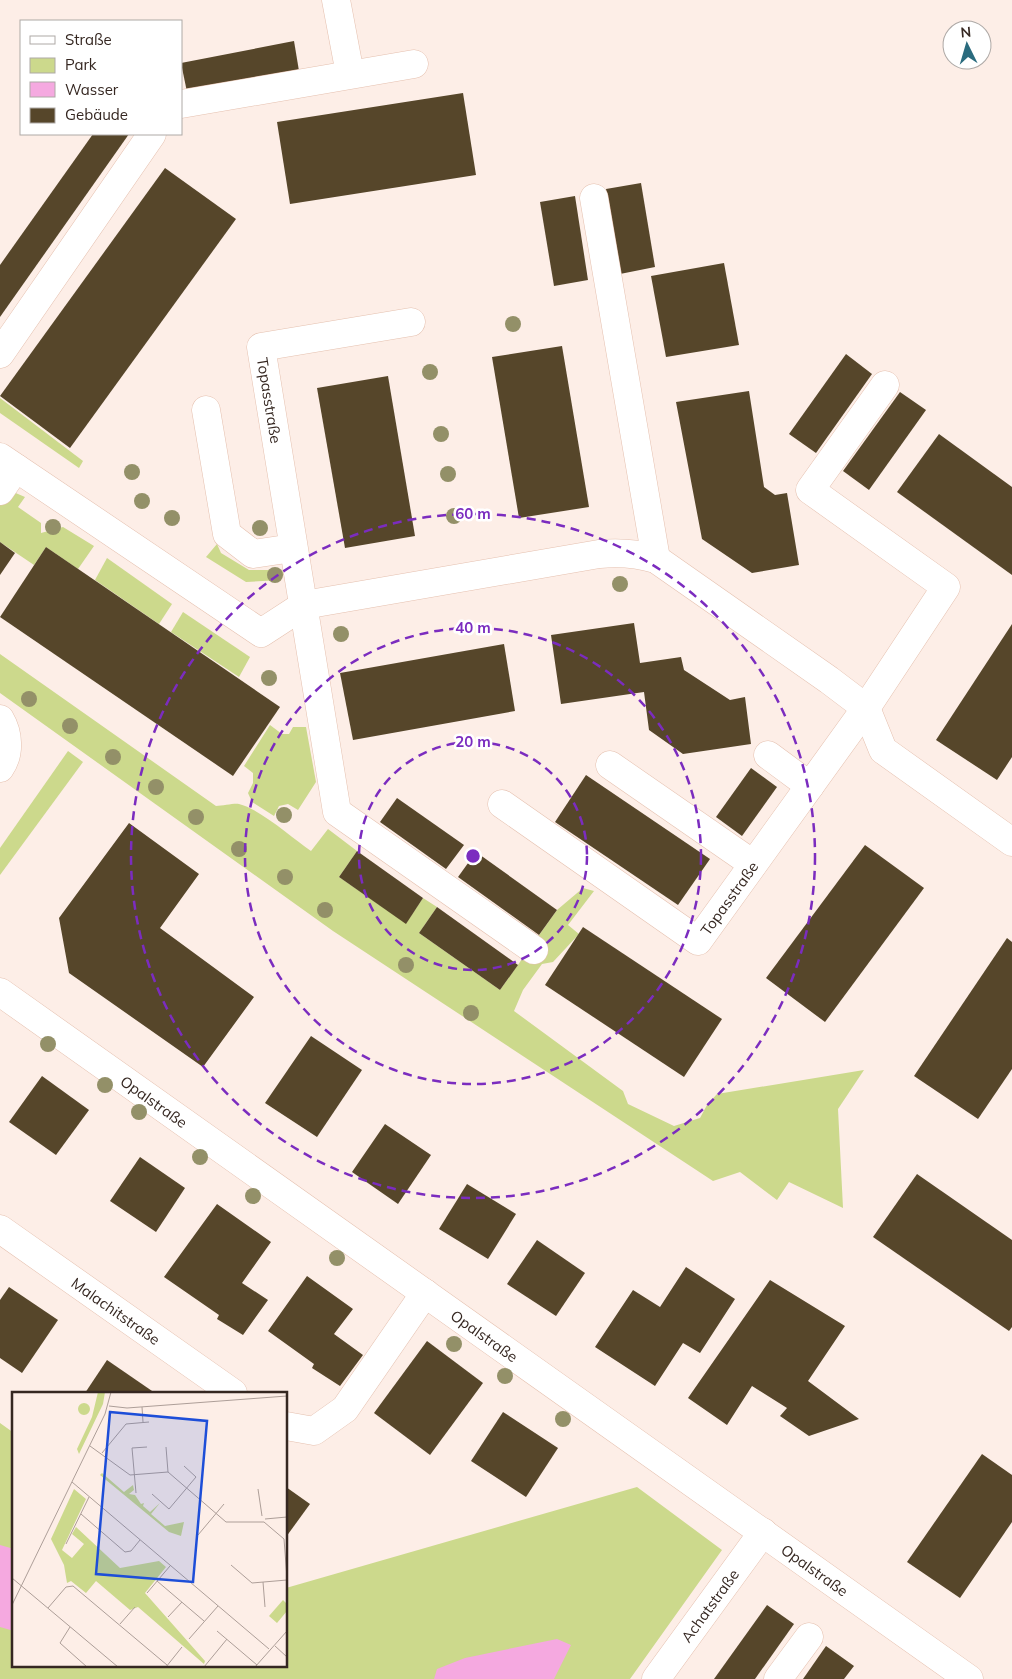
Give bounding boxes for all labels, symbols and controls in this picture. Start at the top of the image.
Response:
legend [20,20,182,135]
north arrow [942,20,992,70]
text: N [960,23,972,41]
text: Straße [65,30,112,49]
text: Park [65,55,97,74]
text: Wasser [65,80,119,99]
text: Gebäude [65,105,128,124]
street label: Topasstraße [253,356,286,445]
text: 60 m [455,504,491,523]
text: 40 m [455,618,491,637]
text: 20 m [455,732,491,751]
centre of rings [464,847,482,865]
street label: Topasstraße [696,857,762,939]
street label: Opalstraße [117,1071,191,1132]
street label: Malachitstraße [68,1273,164,1349]
street label: Opalstraße [447,1305,522,1366]
inset map [12,1392,288,1666]
street label: Opalstraße [778,1540,852,1600]
street label: Achatstraße [677,1565,743,1646]

